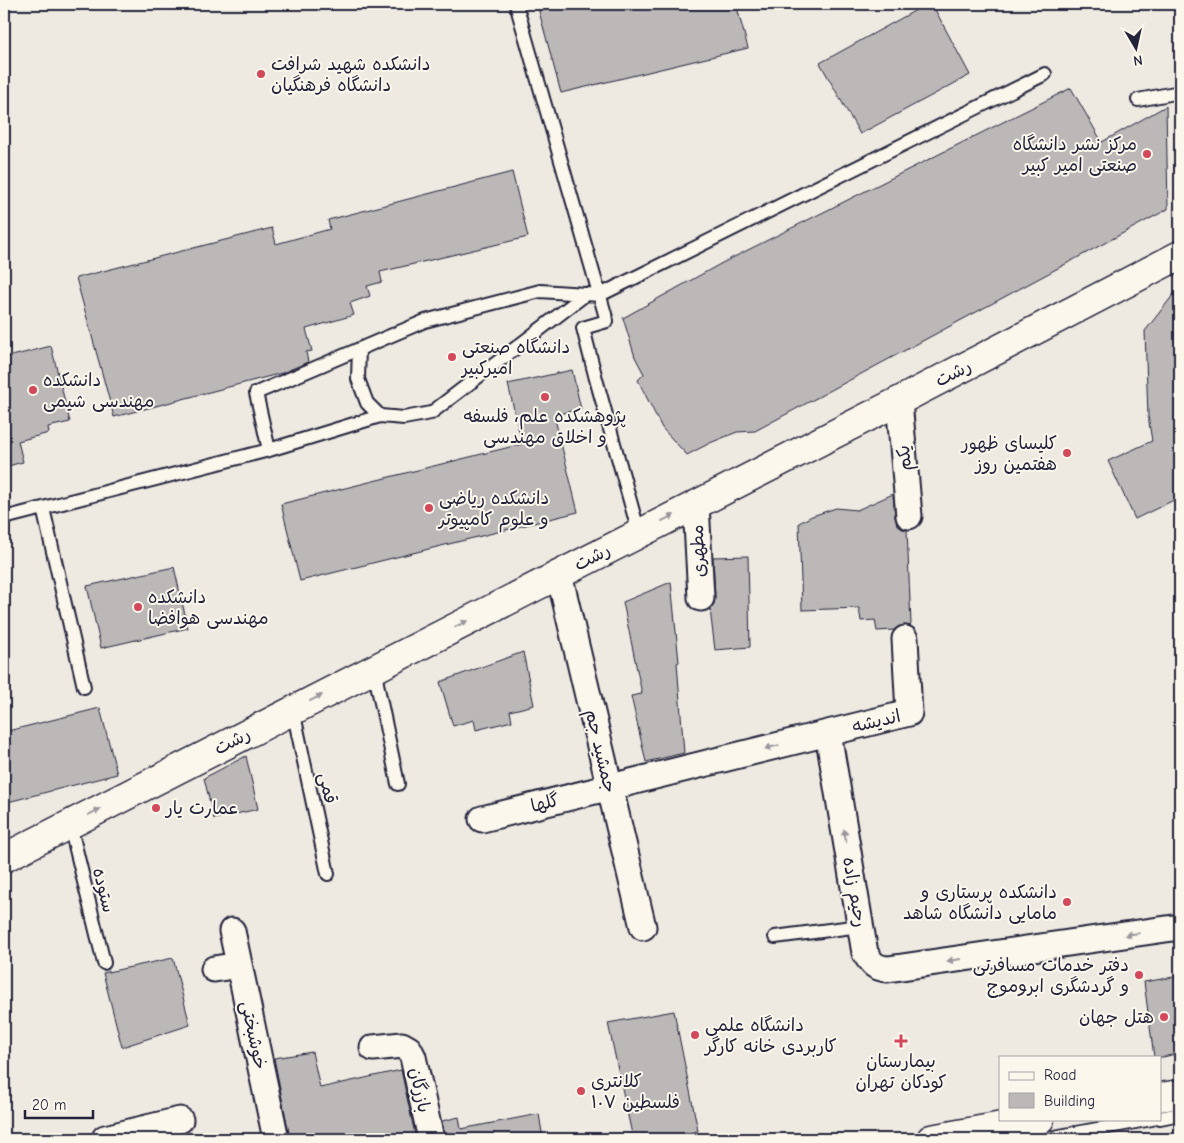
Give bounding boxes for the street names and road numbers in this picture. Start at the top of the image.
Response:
street label: رشت [932,356,975,391]
street label: یکم [893,444,919,472]
street label: مطهری [687,524,710,578]
street label: رشت [571,540,614,575]
street label: اندیشه [850,706,903,737]
street label: جمشید جم [578,707,620,796]
street label: رشت [211,724,254,759]
street label: قمی [314,771,341,806]
street label: گلها [529,790,562,817]
street label: رحیم زاده [835,855,871,930]
street label: ستوده [88,866,119,915]
street label: خوشبختی [236,999,271,1071]
street label: بازرگان [405,1066,435,1115]

